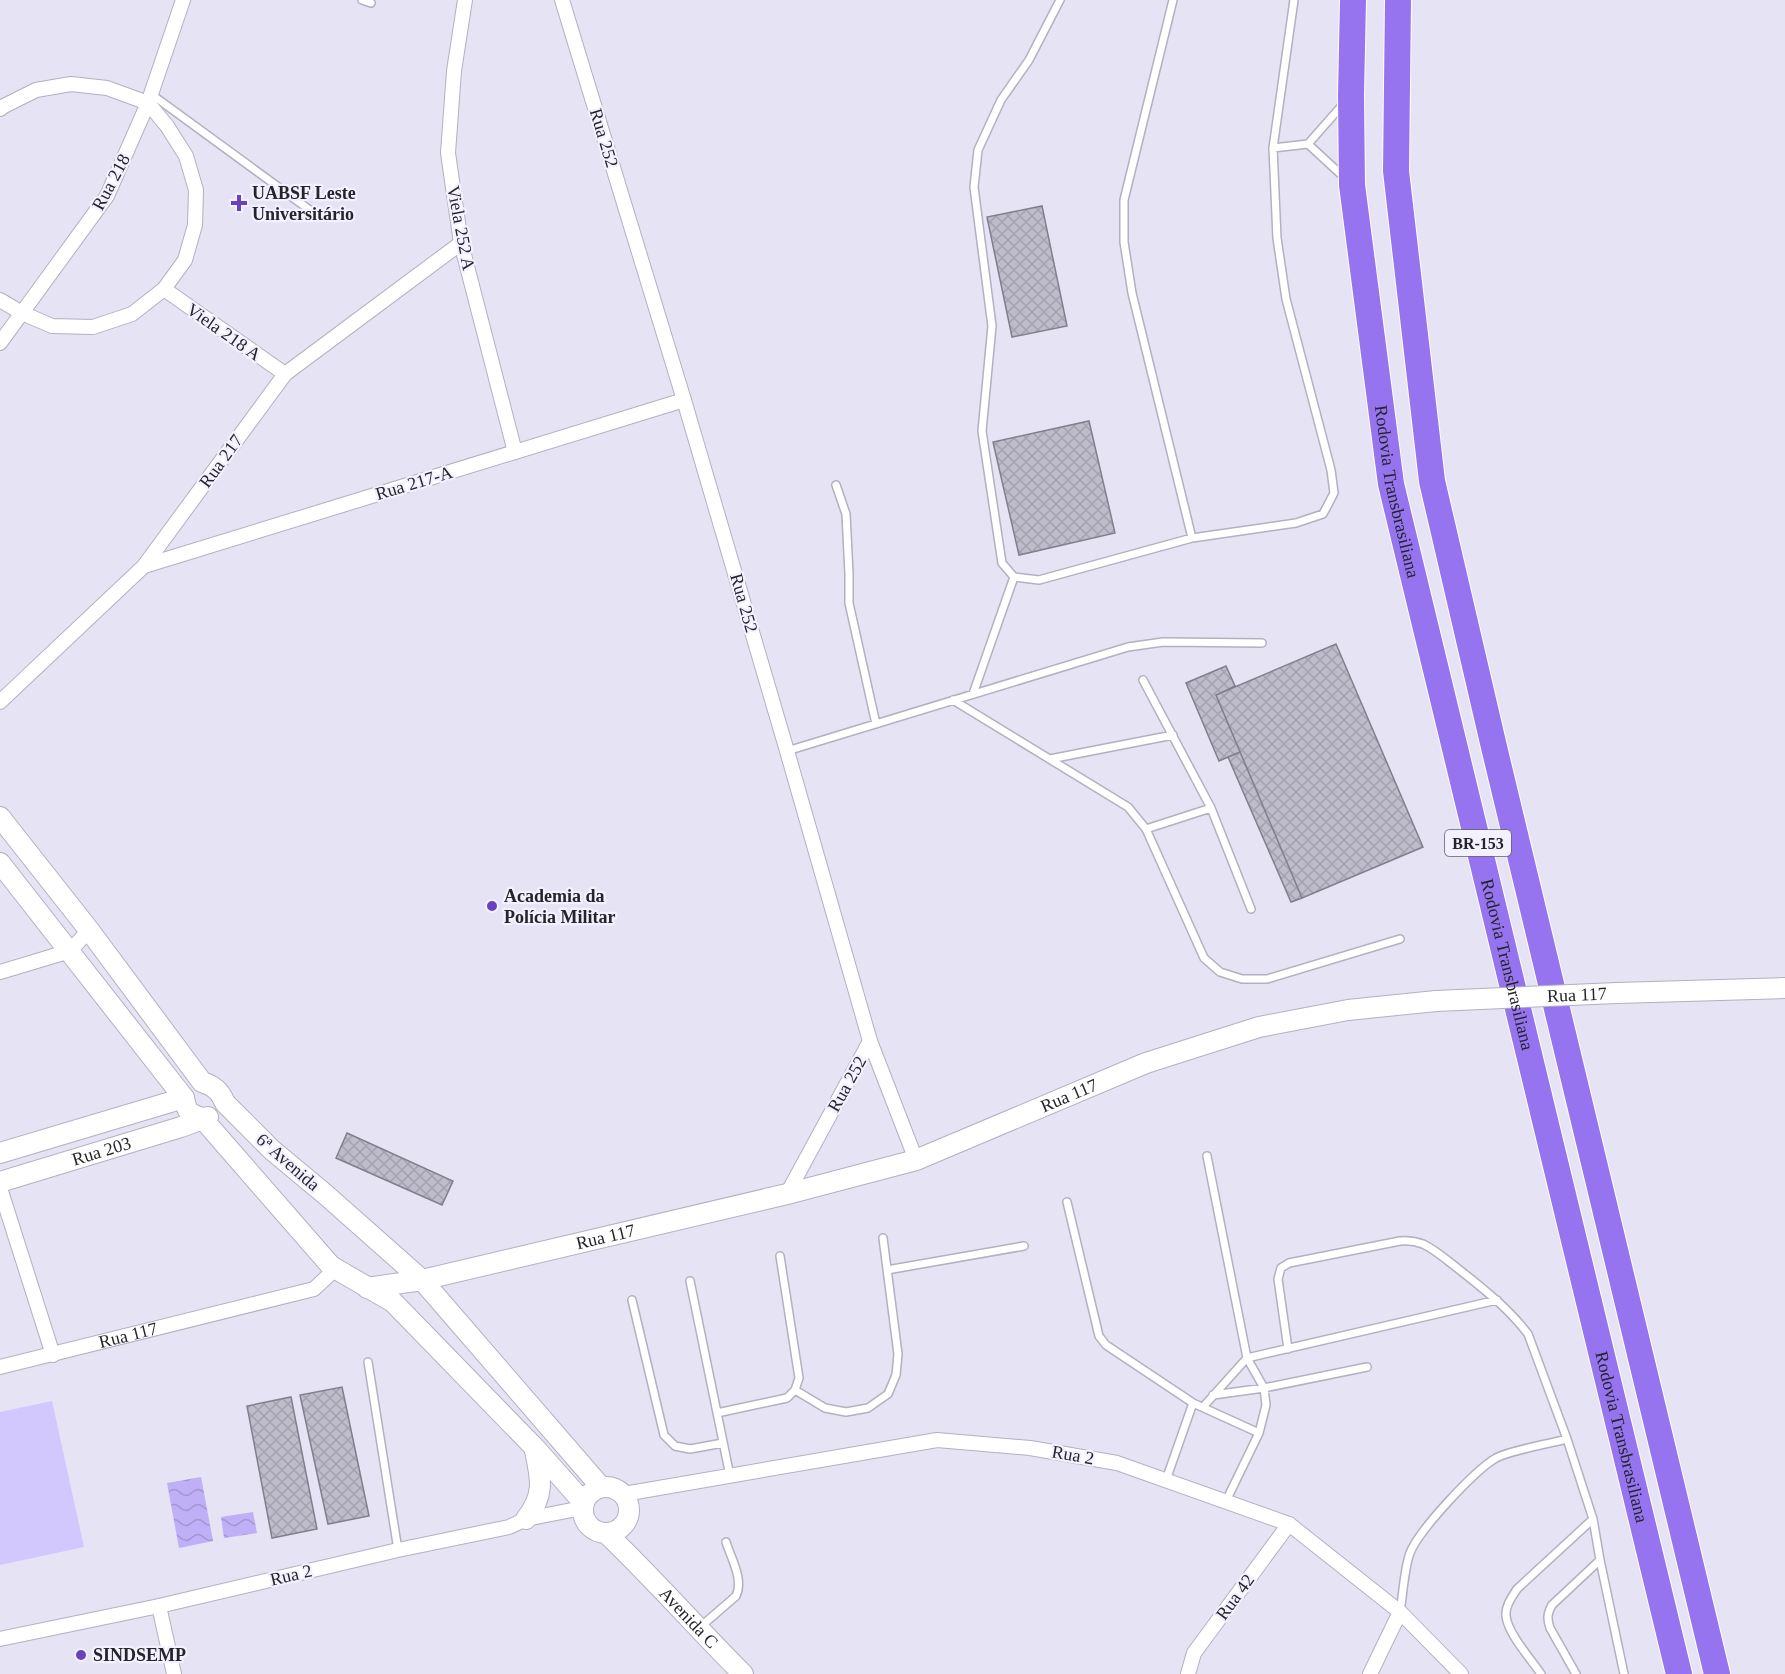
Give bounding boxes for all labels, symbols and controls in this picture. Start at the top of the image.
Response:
street label: Rua 252 [586,106,622,170]
street label: Rua 218 [88,151,134,213]
place label: UABSF Leste Universitário [252,183,356,224]
street label: Viela 252 A [443,184,479,272]
marker: UABSF Leste Universitário [230,194,248,212]
street label: Viela 218 A [183,299,265,365]
street label: Rodovia Transbrasiliana [1371,404,1423,580]
street label: Rua 217 [195,431,247,491]
street label: Rua 217-A [373,462,455,504]
street label: Rua 252 [726,571,762,635]
road number: BR-153 [1445,830,1511,856]
street label: Rodovia Transbrasiliana [1477,877,1538,1052]
place label: Academia da Polícia Militar [504,886,615,927]
marker: Academia da Polícia Militar [485,899,499,913]
street label: Rua 117 [1547,983,1607,1006]
street label: Rua 252 [824,1053,870,1115]
street label: Rua 117 [1038,1075,1100,1116]
street label: 6ª Avenida [252,1129,324,1195]
street label: Rua 203 [70,1133,133,1170]
street label: Rua 117 [574,1220,637,1253]
street label: Rua 117 [97,1318,160,1352]
street label: Rodovia Transbrasiliana [1591,1349,1652,1525]
street label: Rua 2 [1050,1441,1096,1469]
street label: Rua 2 [268,1560,314,1590]
street label: Rua 42 [1212,1570,1258,1624]
street label: Avenida C [655,1583,722,1652]
place label: SINDSEMP [93,1645,186,1665]
marker: SINDSEMP [74,1648,88,1662]

